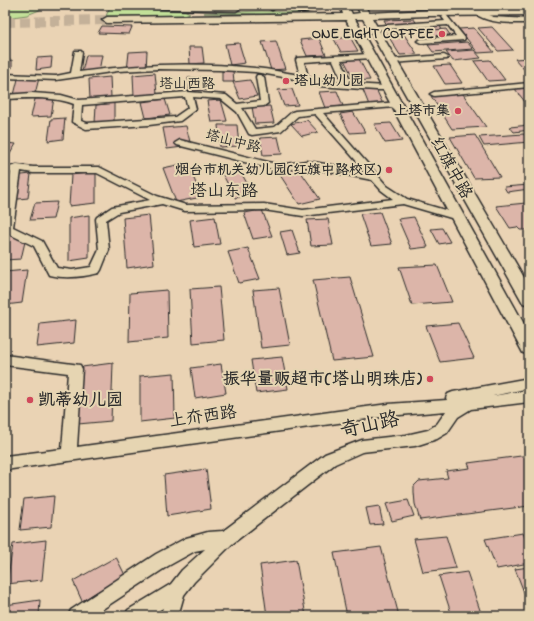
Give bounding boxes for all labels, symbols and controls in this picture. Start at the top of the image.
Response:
place label: ONE EIGHT COFFEE [312,24,435,45]
marker: ONE EIGHT COFFEE [437,29,447,39]
place label: 塔山幼儿园 [294,71,364,92]
street label: 塔山西路 [159,74,215,95]
marker: 塔山幼儿园 [281,76,291,86]
place label: 上塔市集 [394,101,450,122]
marker: 上塔市集 [453,106,463,116]
street label: 塔山中路 [203,125,263,159]
street label: 红旗中路 [424,132,478,204]
place label: 烟台市机关幼儿园(红旗中路校区) [175,160,382,181]
marker: 烟台市机关幼儿园(红旗中路校区) [384,165,394,175]
street label: 塔山东路 [190,179,258,204]
place label: 振华量贩超市(塔山明珠店) [223,367,422,392]
marker: 振华量贩超市(塔山明珠店) [425,374,435,384]
place label: 凯蒂幼儿园 [38,388,123,413]
marker: 凯蒂幼儿园 [25,395,35,405]
street label: 上夼西路 [168,400,238,434]
street label: 奇山路 [338,405,403,446]

